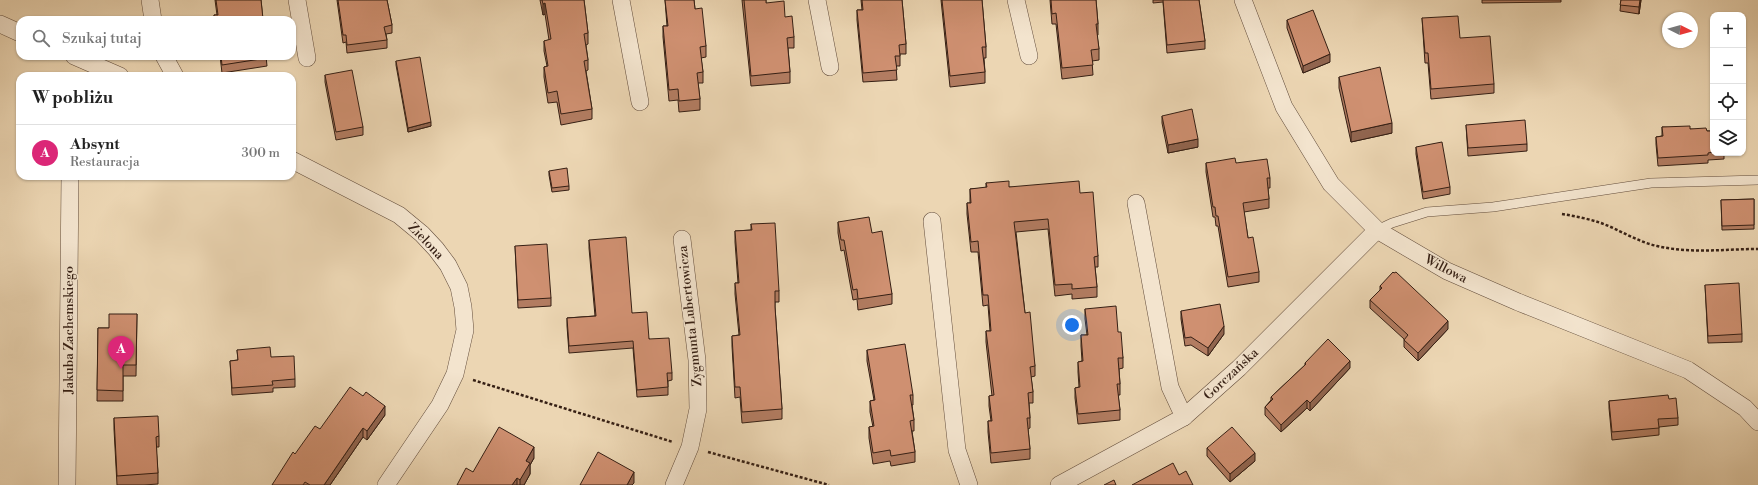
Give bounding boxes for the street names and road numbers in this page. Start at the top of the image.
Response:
street label: Zielona [405,219,448,263]
street label: Zygmunta Lubertowicza [675,244,705,387]
street label: Willowa [1421,251,1471,287]
street label: Jakuba Zachemskiego [61,266,77,395]
street label: Gorczańska [1200,344,1262,403]

